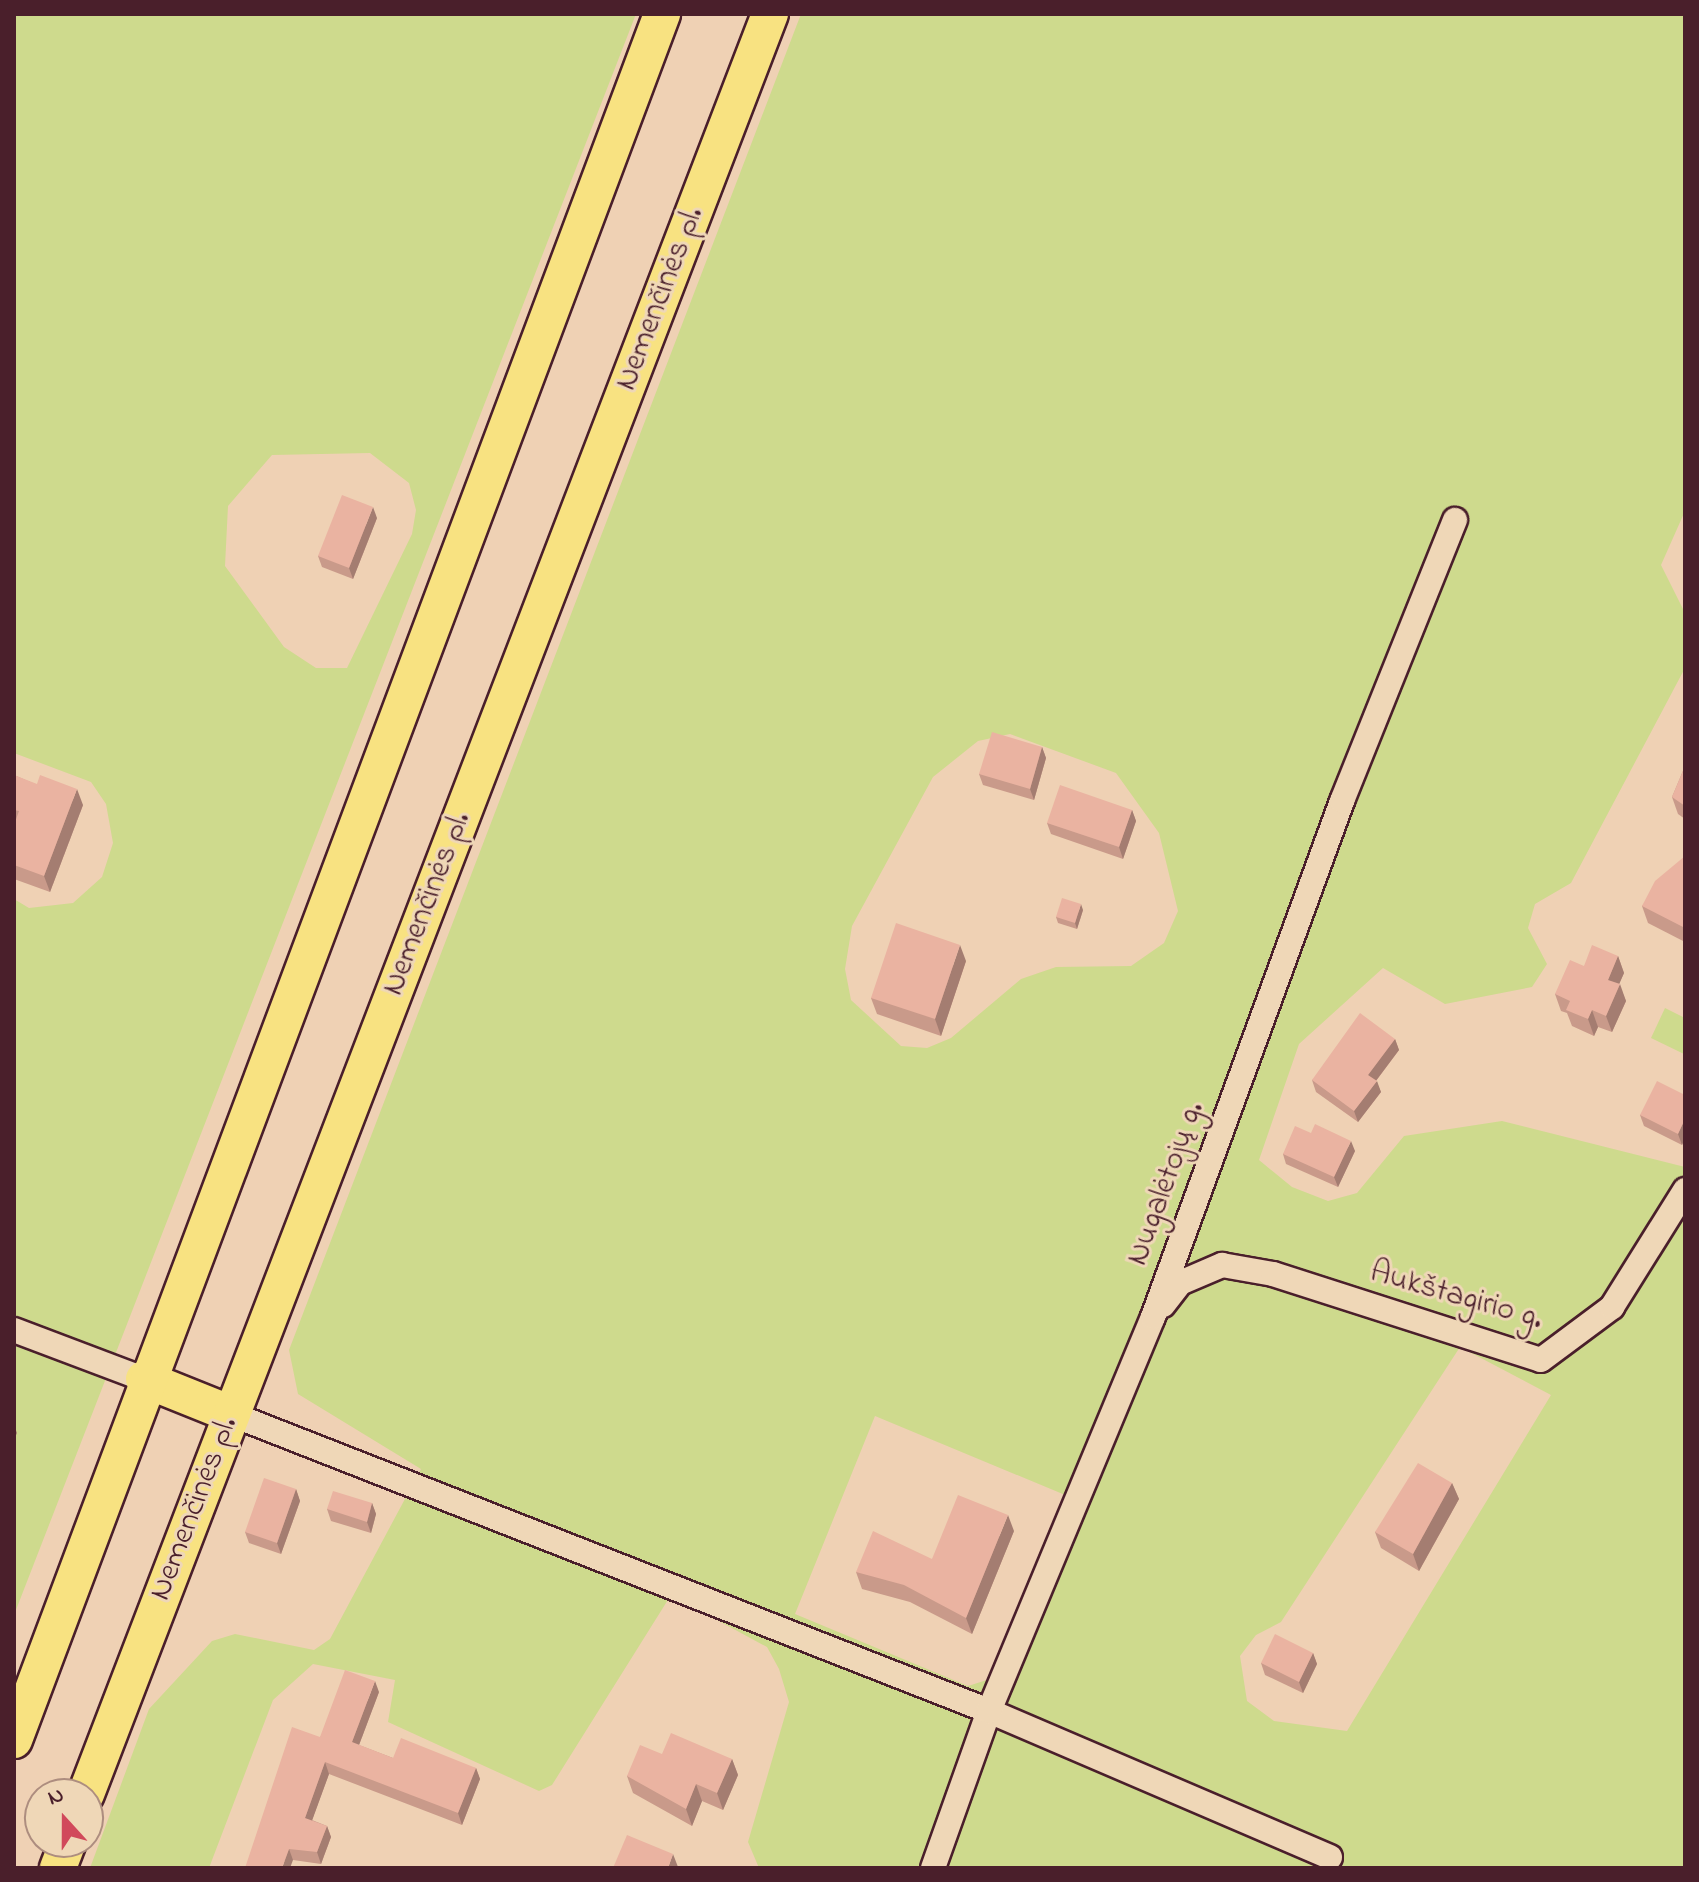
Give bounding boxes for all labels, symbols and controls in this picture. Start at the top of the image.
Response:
street label: Nemenčinės pl. [608,202,714,396]
street label: Nemenčinės pl. [375,807,481,1001]
street label: Nugalėtojų g. [1120,1097,1214,1271]
street label: Aukštagirio g. [1365,1254,1547,1340]
street label: Nemenčinės pl. [142,1412,248,1606]
north arrow [24,1778,104,1858]
text: N [43,1780,69,1815]

